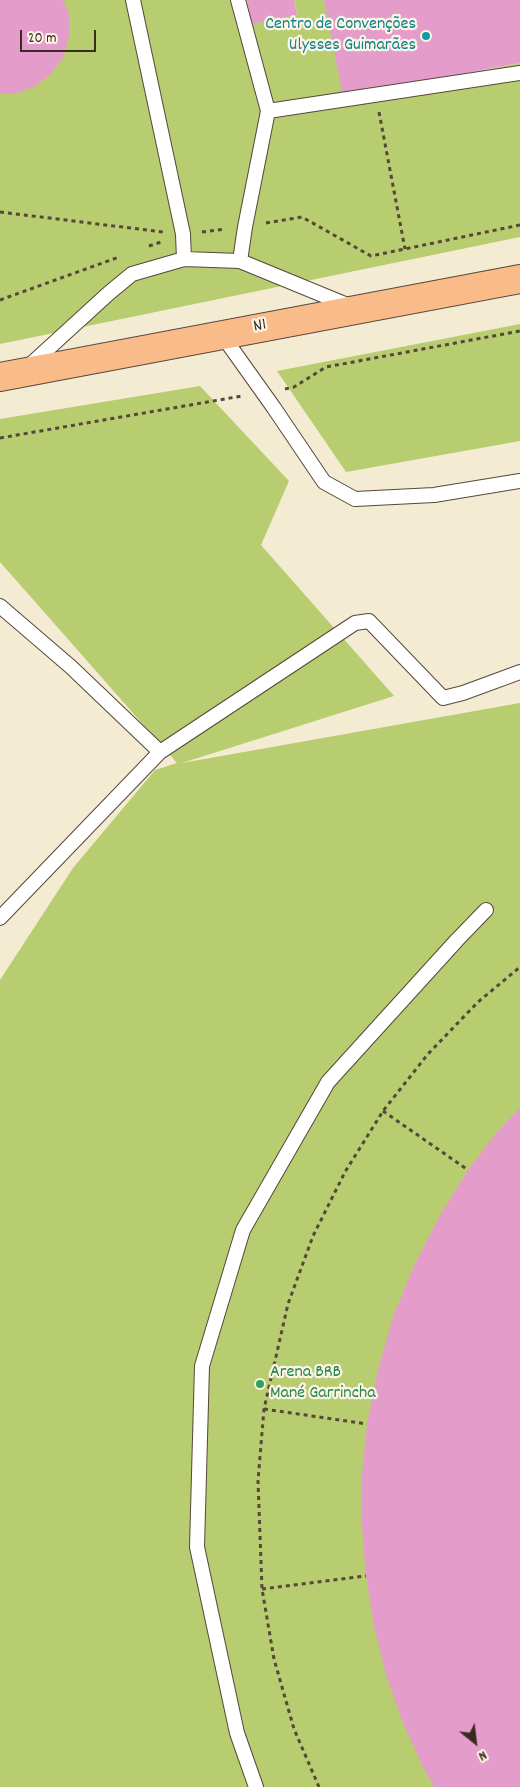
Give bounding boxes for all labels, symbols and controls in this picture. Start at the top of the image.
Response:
place label: Centro de Convenções Ulysses Guimarães [265,15,416,58]
scale bar [22,20,99,52]
text: 20 m [28,28,56,50]
marker: Centro de Convenções Ulysses Guimarães [420,30,432,42]
street label: N1 [252,315,268,339]
place label: Arena BRB Mané Garrincha [270,1363,376,1406]
marker: Arena BRB Mané Garrincha [254,1378,266,1390]
north arrow [450,1717,500,1767]
text: N [474,1745,490,1766]

